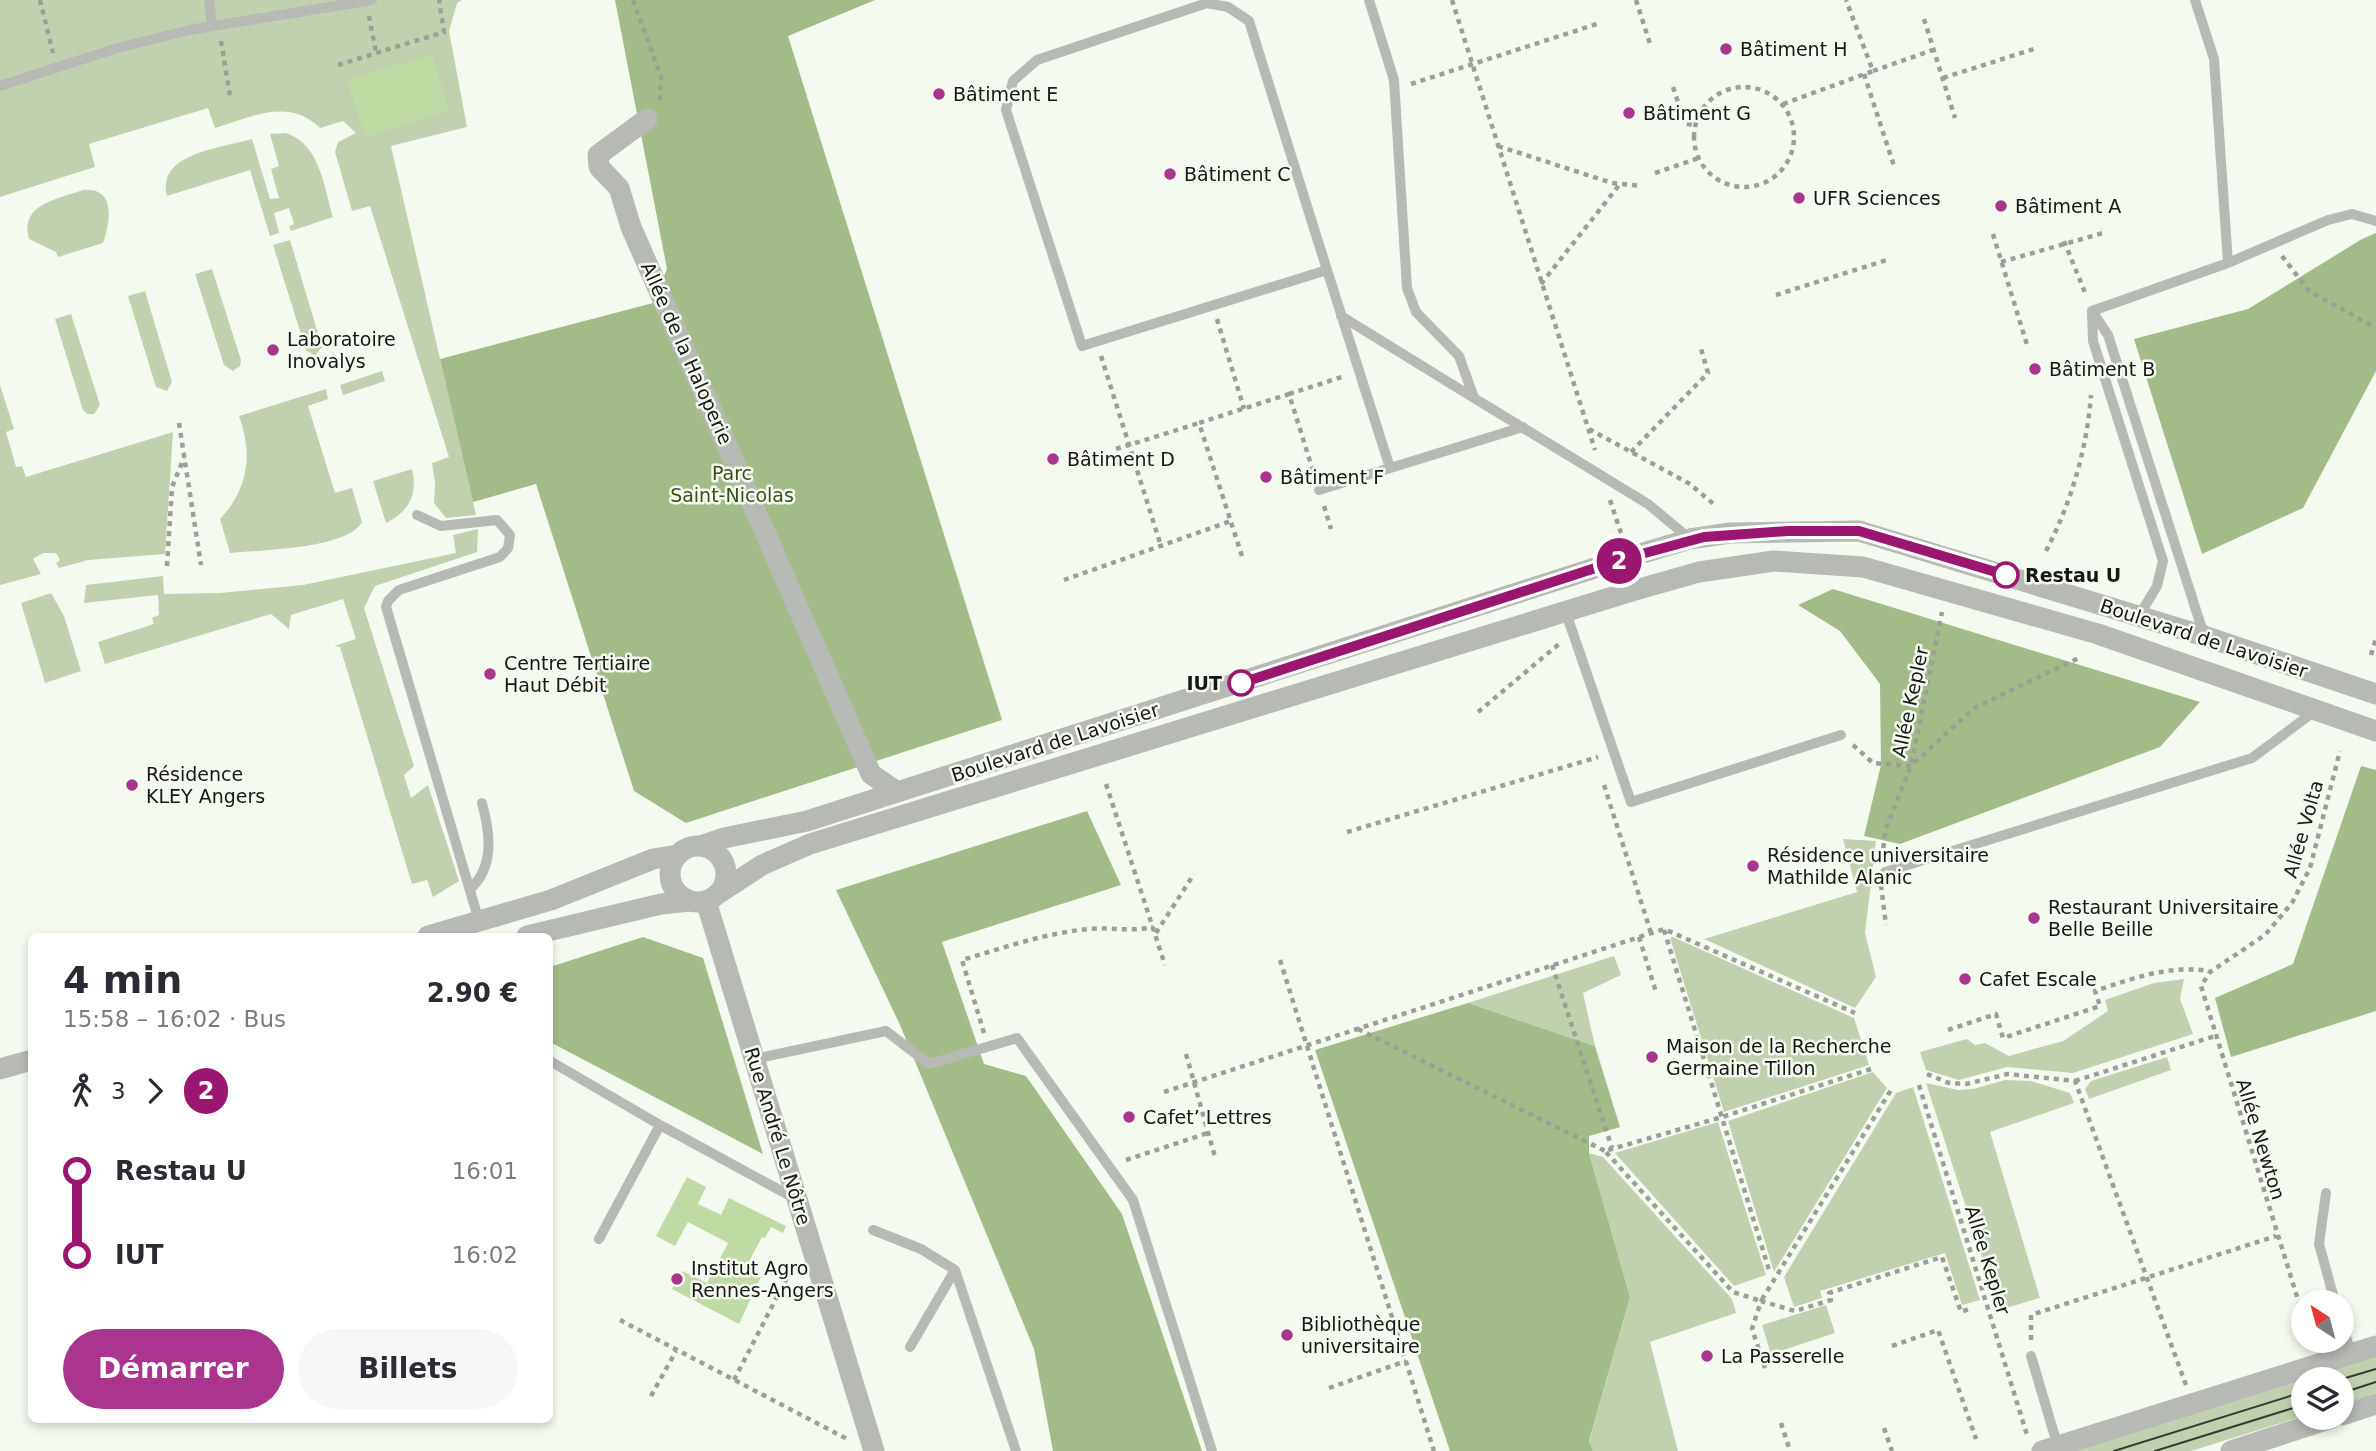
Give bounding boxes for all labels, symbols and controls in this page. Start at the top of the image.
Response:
place label: Bâtiment H [1740,38,1847,60]
marker: Bâtiment H [1718,41,1734,57]
place label: Bâtiment E [953,83,1058,105]
marker: Bâtiment E [931,86,947,102]
place label: Bâtiment G [1643,102,1751,124]
marker: Bâtiment G [1621,105,1637,121]
place label: Bâtiment C [1184,163,1290,185]
marker: Bâtiment C [1162,166,1178,182]
place label: UFR Sciences [1813,187,1941,209]
marker: UFR Sciences [1791,190,1807,206]
place label: Bâtiment A [2015,195,2121,217]
marker: Bâtiment A [1993,198,2009,214]
street label: Allée de la Haloperie [637,258,737,448]
place label: Laboratoire Inovalys [287,328,396,372]
marker: Laboratoire Inovalys [265,342,281,358]
place label: Bâtiment B [2049,358,2155,380]
marker: Bâtiment B [2027,361,2043,377]
place label: Bâtiment D [1067,448,1175,470]
marker: Bâtiment D [1045,451,1061,467]
park label: Parc Saint-Nicolas [670,462,794,506]
place label: Bâtiment F [1280,466,1384,488]
marker: Bâtiment F [1258,469,1274,485]
line badge: 2 [1596,538,1642,584]
text: 2 [1611,547,1627,575]
marker: Restau U [1993,562,2019,588]
place label: Restau U [2025,564,2121,586]
street label: Boulevard de Lavoisier [2097,594,2311,682]
street label: Allée Kepler [1887,644,1933,760]
place label: Centre Tertiaire Haut Débit [504,652,650,696]
marker: Centre Tertiaire Haut Débit [482,666,498,682]
marker: IUT [1228,670,1254,696]
place label: IUT [1187,672,1222,694]
street label: Boulevard de Lavoisier [948,698,1162,786]
place label: Résidence KLEY Angers [146,763,265,807]
marker: Résidence KLEY Angers [124,777,140,793]
street label: Allée Volta [2279,778,2327,880]
place label: Résidence universitaire Mathilde Alanic [1767,844,1989,888]
marker: Résidence universitaire Mathilde Alanic [1745,858,1761,874]
place label: Restaurant Universitaire Belle Beille [2048,896,2279,940]
marker: Restaurant Universitaire Belle Beille [2026,910,2042,926]
text: 4 min [63,958,182,1002]
place label: Cafet Escale [1979,968,2097,990]
marker: Cafet Escale [1957,971,1973,987]
text: 2.90 € [427,978,518,1008]
text: 15:58 – 16:02 · Bus [63,1006,286,1032]
place label: Maison de la Recherche Germaine Tillon [1666,1035,1891,1079]
street label: Rue André Le Nôtre [740,1044,816,1228]
marker: Maison de la Recherche Germaine Tillon [1644,1049,1660,1065]
icon: walk [63,1072,101,1110]
icon: forward [136,1072,174,1110]
street label: Allée Newton [2232,1076,2290,1202]
text: 2 [198,1077,214,1105]
text: 3 [111,1078,126,1104]
place label: Cafet’ Lettres [1143,1106,1272,1128]
marker: Cafet’ Lettres [1121,1109,1137,1125]
text: Restau U [115,1156,247,1186]
text: 16:01 [452,1158,518,1184]
street label: Allée Kepler [1961,1203,2015,1317]
text: IUT [115,1240,164,1270]
text: 16:02 [452,1242,518,1268]
place label: Institut Agro Rennes-Angers [691,1257,834,1301]
marker: Institut Agro Rennes-Angers [669,1271,685,1287]
north arrow [2291,1290,2354,1353]
map controls [2291,1290,2354,1430]
place label: Bibliothèque universitaire [1301,1313,1421,1357]
marker: Bibliothèque universitaire [1279,1327,1295,1343]
button: Démarrer [63,1329,284,1409]
button: Billets [298,1329,518,1409]
place label: La Passerelle [1721,1345,1844,1367]
marker: La Passerelle [1699,1348,1715,1364]
button: layers [2291,1367,2354,1430]

